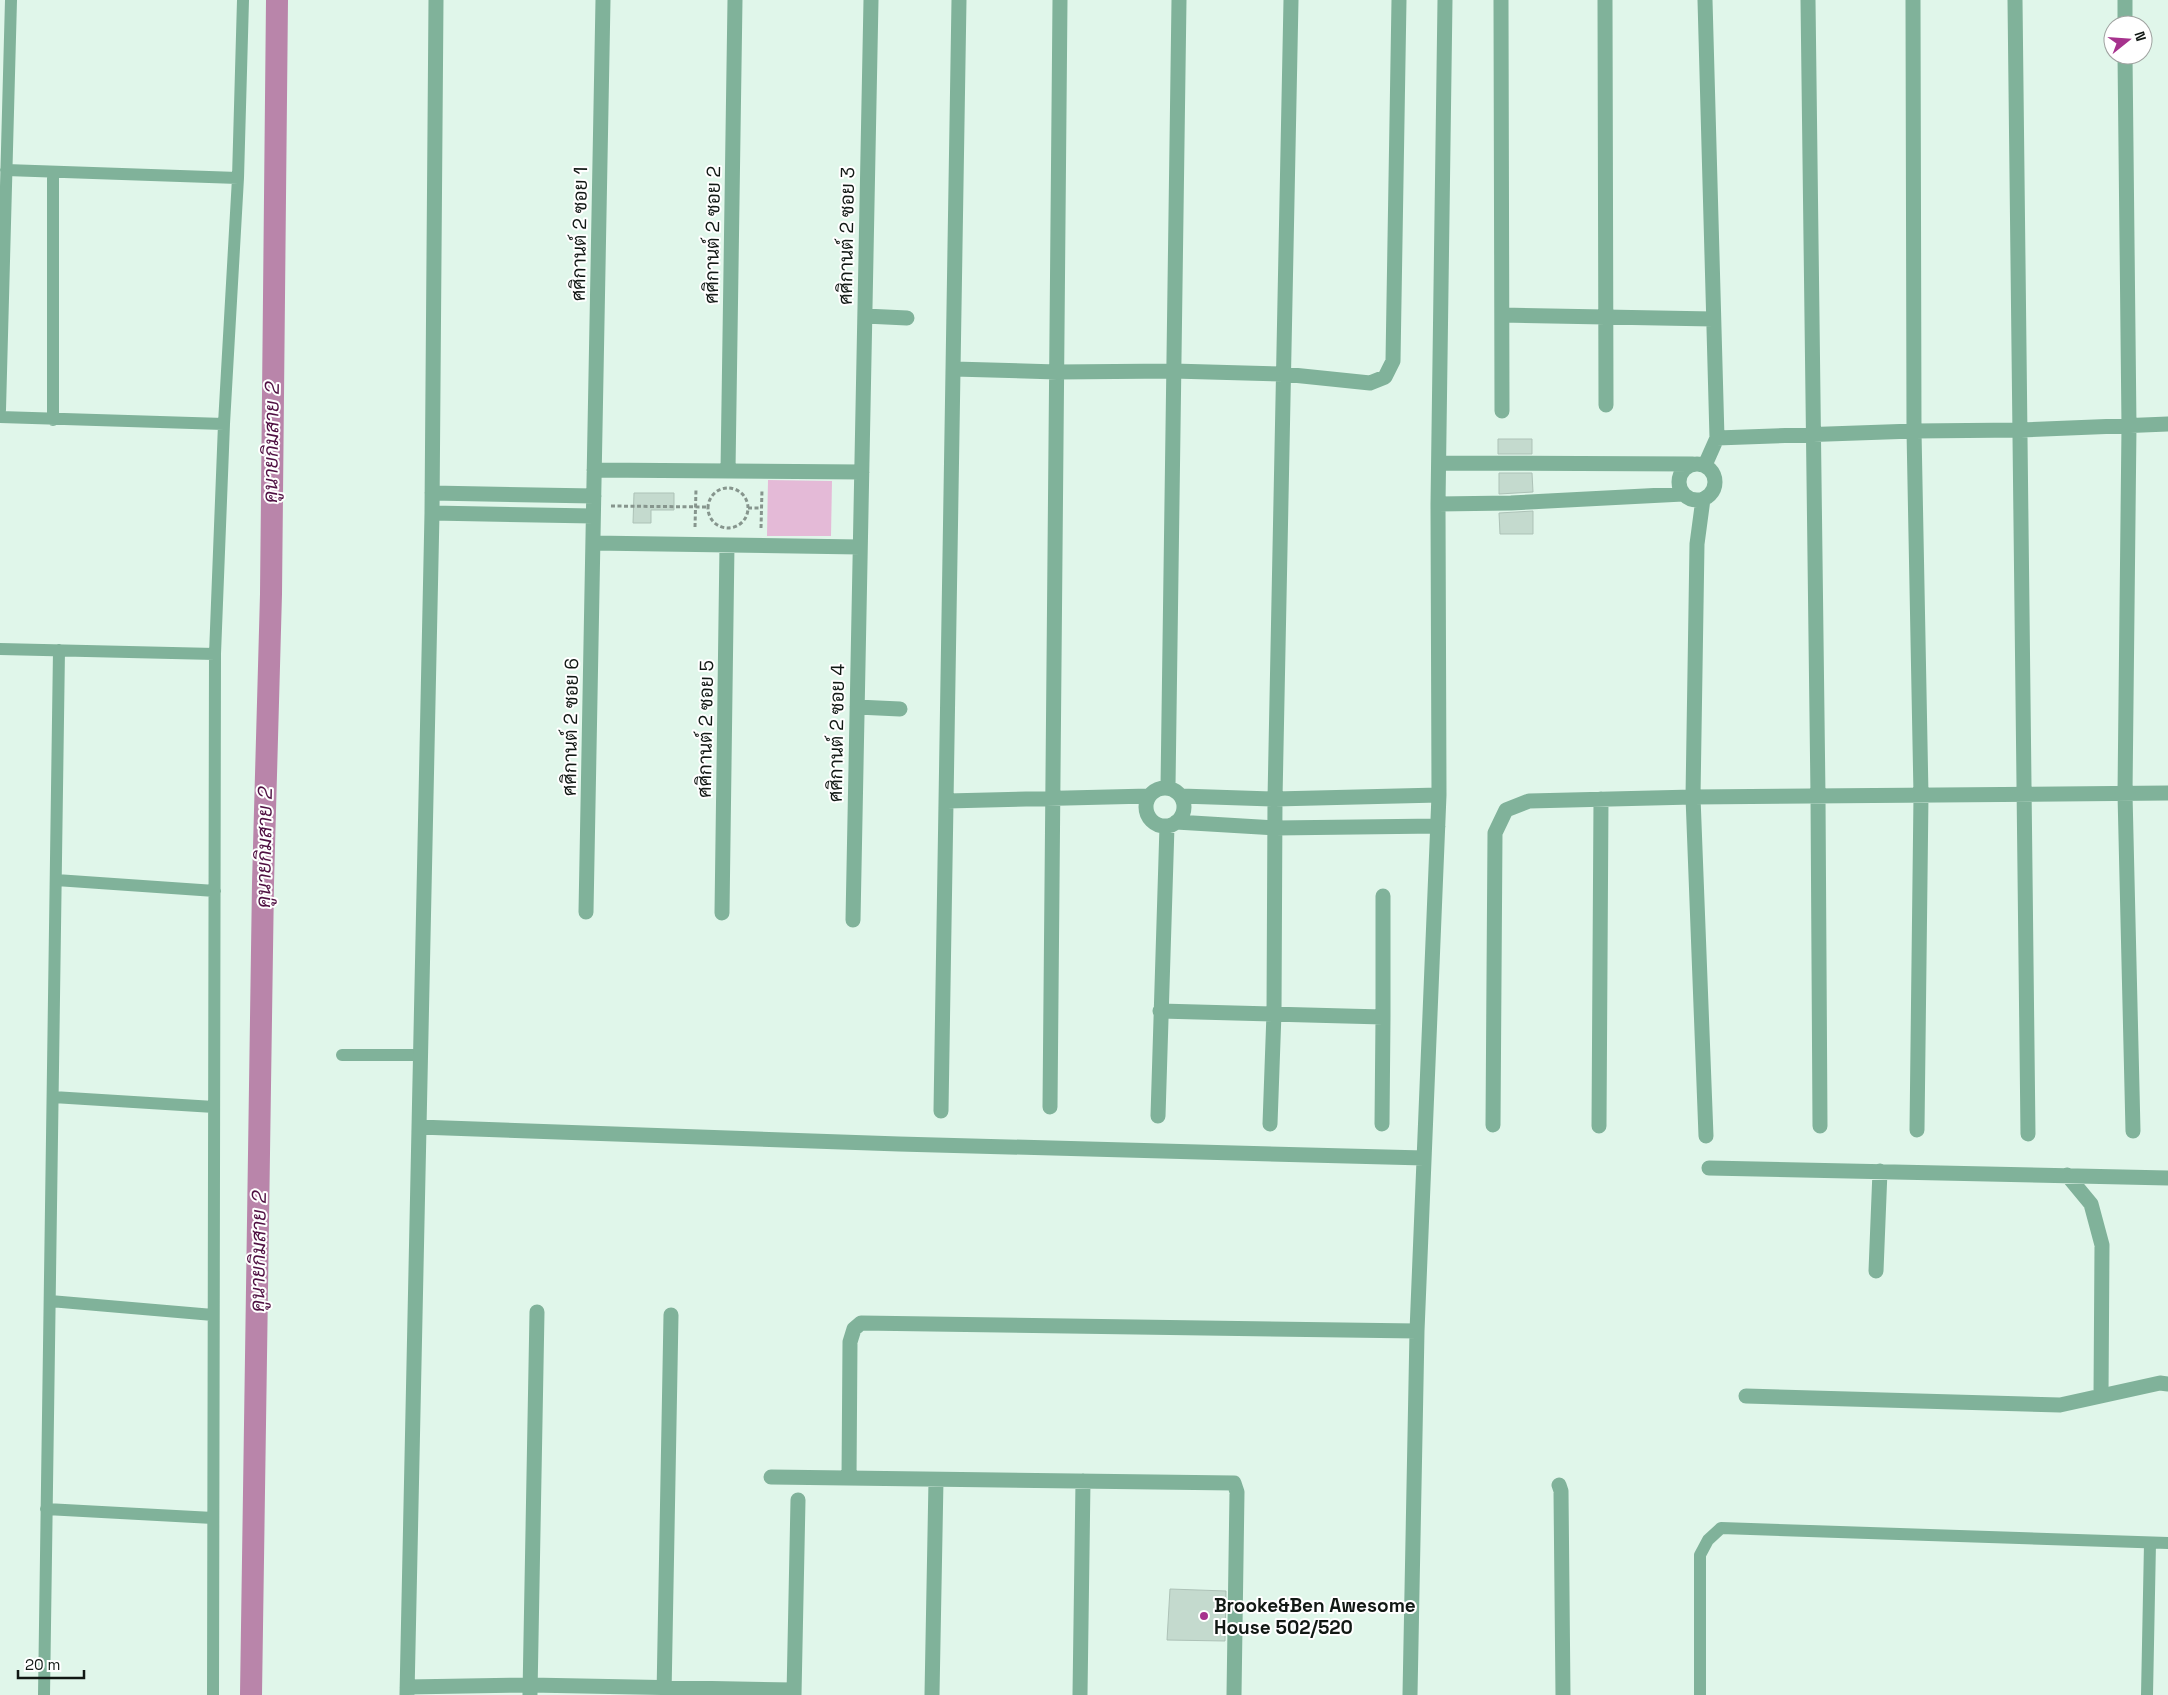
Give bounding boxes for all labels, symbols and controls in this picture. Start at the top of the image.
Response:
north arrow [2103,15,2153,65]
text: N [2130,29,2150,43]
street label: ศศิกานต์ 2 ซอย 2 [699,166,726,304]
street label: ศศิกานต์ 2 ซอย 1 [566,167,593,301]
street label: ศศิกานต์ 2 ซอย 3 [833,167,860,305]
water label: คูนายกิมสาย 2 [257,381,287,503]
street label: ศศิกานต์ 2 ซอย 6 [557,658,584,796]
street label: ศศิกานต์ 2 ซอย 5 [692,660,719,798]
street label: ศศิกานต์ 2 ซอย 4 [823,663,850,802]
water label: คูนายกิมสาย 2 [250,786,280,908]
water label: คูนายกิมสาย 2 [244,1190,274,1312]
place label: Brooke&Ben Awesome House 502/520 [1214,1593,1416,1640]
marker: Brooke&Ben Awesome House 502/520 [1198,1610,1210,1622]
scale bar [18,1648,84,1680]
text: 20 m [25,1655,60,1674]

